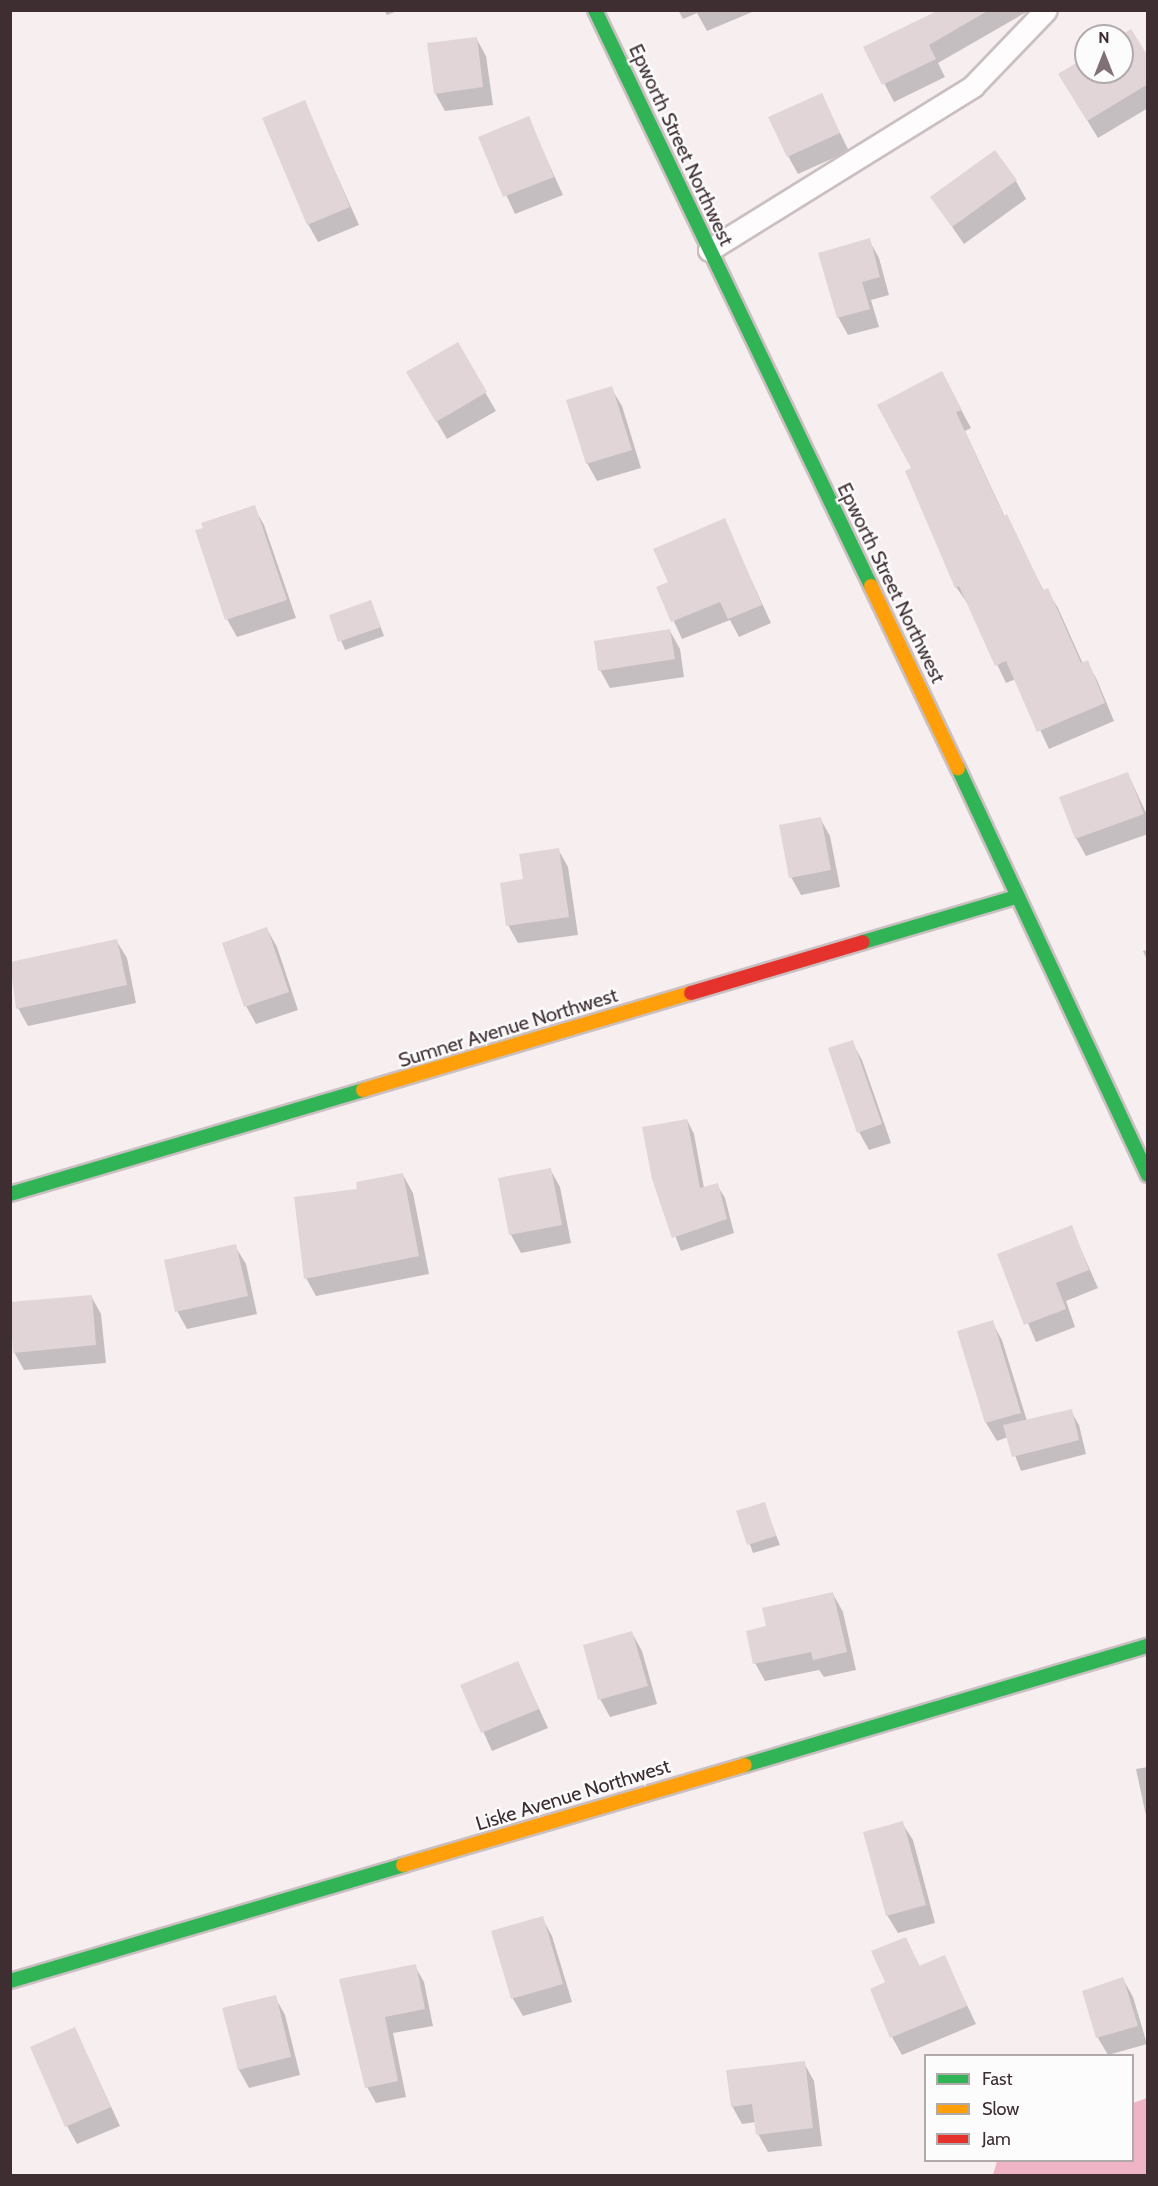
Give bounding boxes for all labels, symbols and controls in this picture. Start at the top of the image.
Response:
north arrow [1074,24,1134,84]
text: N [1098,28,1110,47]
street label: Epworth Street Northwest [624,40,738,250]
street label: Epworth Street Northwest [832,479,950,687]
street label: Sumner Avenue Northwest [396,983,620,1073]
street label: Liske Avenue Northwest [473,1754,673,1836]
legend [924,2054,1134,2162]
text: Fast [982,2068,1013,2090]
text: Slow [982,2098,1019,2120]
text: Jam [982,2128,1011,2150]

